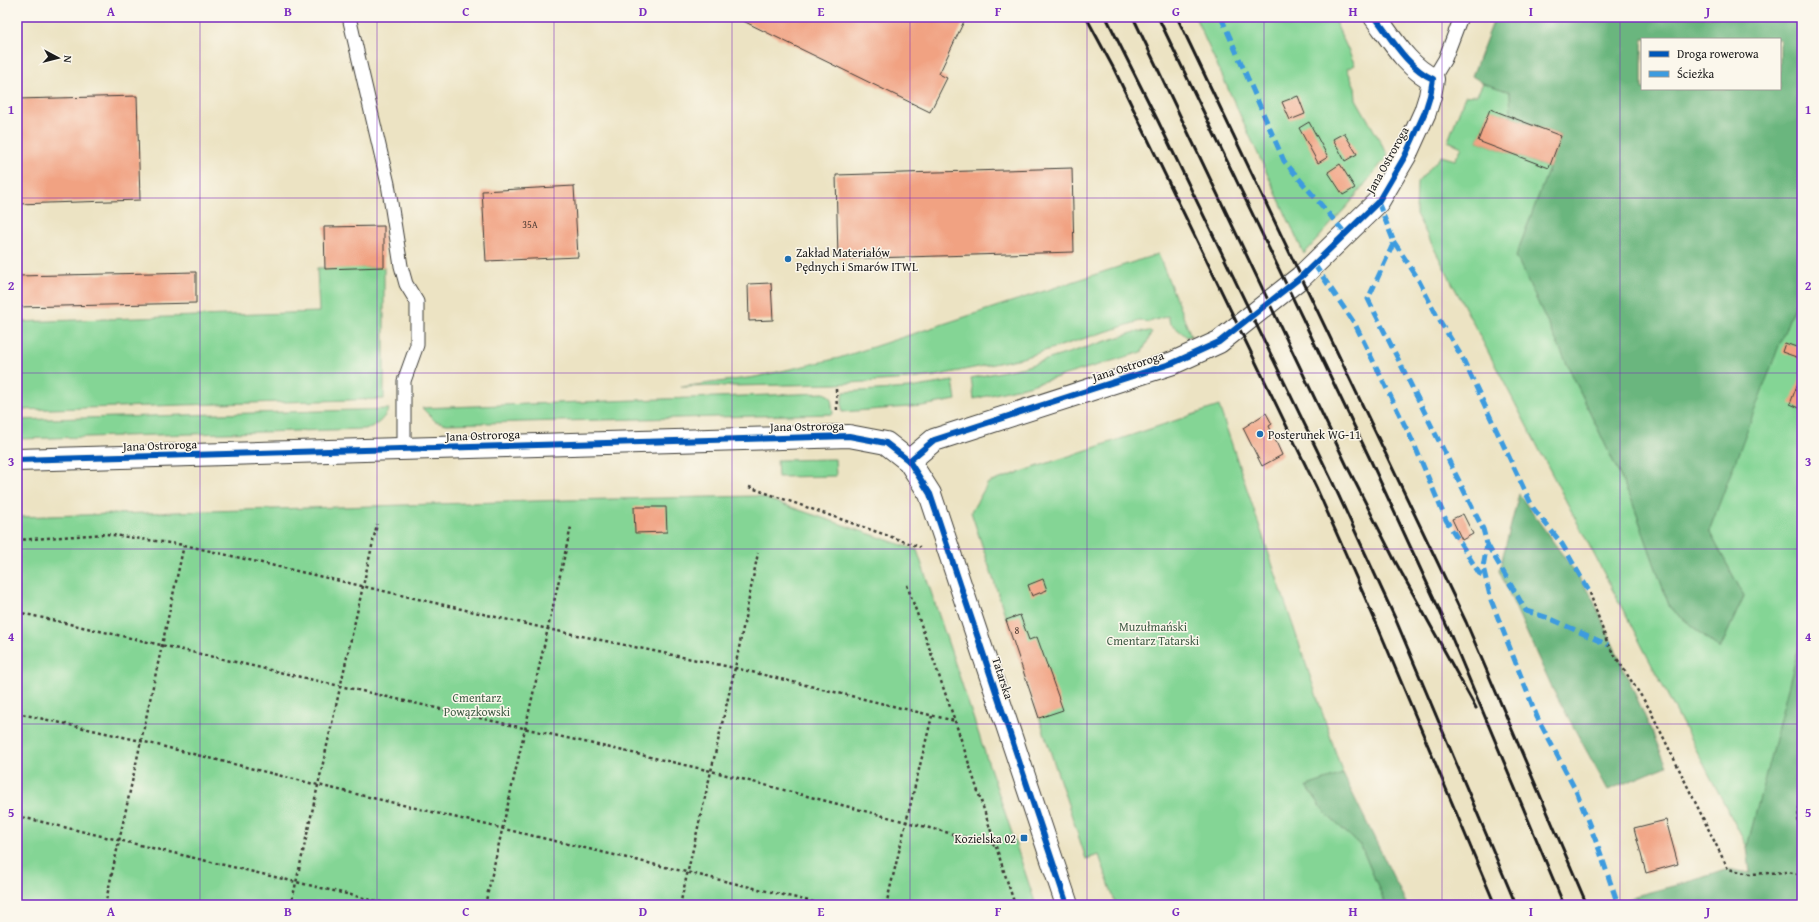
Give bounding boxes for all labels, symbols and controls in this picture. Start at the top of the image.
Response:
text: A [107,2,116,21]
text: B [284,2,292,21]
text: C [462,2,470,21]
text: D [639,2,647,21]
text: E [818,2,825,21]
text: F [995,2,1002,21]
text: G [1172,2,1180,21]
text: H [1348,2,1358,21]
text: I [1529,2,1533,21]
text: J [1704,2,1711,21]
north arrow [38,38,78,78]
legend [1641,38,1781,90]
text: Droga rowerowa [1677,45,1759,62]
text: N [59,55,76,64]
text: Ścieżka [1677,65,1715,82]
text: 1 [8,100,14,119]
text: 1 [1805,100,1811,119]
street label: Jana Ostroroga [1361,123,1413,198]
house number: 35A [522,217,538,232]
place label: Zakład Materiałów Pędnych i Smarów ITWL [796,244,918,275]
marker: Zakład Materiałów Pędnych i Smarów ITWL [783,254,793,264]
text: 2 [8,276,15,295]
text: 2 [1805,276,1812,295]
street label: Jana Ostroroga [1088,346,1166,386]
street label: Jana Ostroroga [768,417,845,435]
street label: Jana Ostroroga [444,425,521,445]
place label: Posterunek WG-11 [1268,426,1361,443]
marker: Posterunek WG-11 [1255,429,1265,439]
street label: Jana Ostroroga [121,435,198,455]
text: 3 [8,452,14,471]
text: 3 [1805,452,1811,471]
park label: Muzułmański Cmentarz Tatarski [1107,618,1200,649]
house number: 8 [1015,623,1020,638]
text: 4 [8,627,15,646]
text: 4 [1805,627,1812,646]
street label: Tatarska [988,655,1018,702]
park label: Cmentarz Powązkowski [444,689,511,720]
text: 5 [8,803,15,822]
text: 5 [1805,803,1812,822]
place label: Kozielska 02 [954,830,1016,847]
marker: Kozielska 02 [1019,833,1029,843]
text: A [107,902,116,921]
text: B [284,902,292,921]
text: C [462,902,470,921]
text: D [639,902,647,921]
text: E [818,902,825,921]
text: F [995,902,1002,921]
text: G [1172,902,1180,921]
text: H [1348,902,1358,921]
text: I [1529,902,1533,921]
text: J [1704,902,1711,921]

